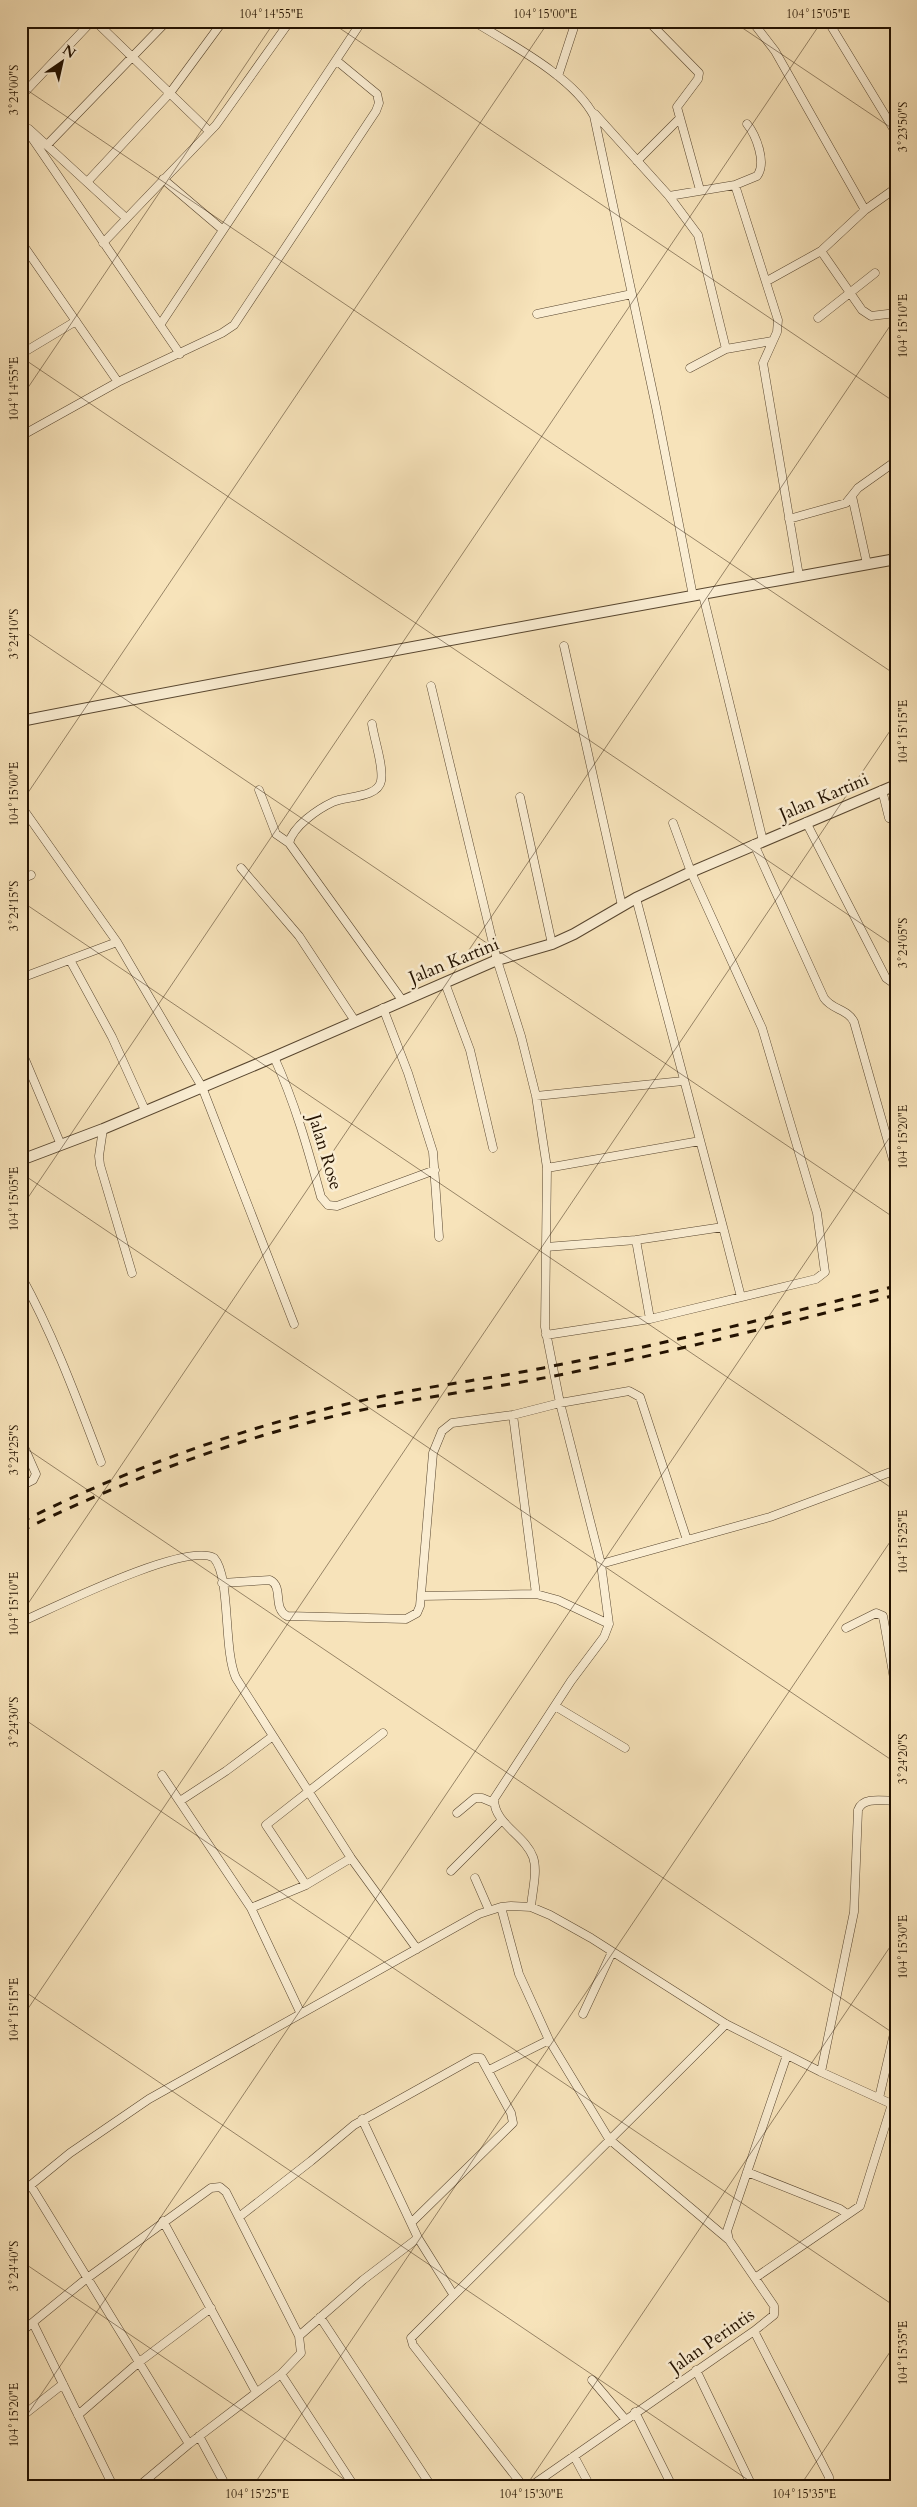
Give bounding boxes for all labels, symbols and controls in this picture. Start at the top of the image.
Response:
text: 104°14'55"E [239,6,303,22]
text: 104°15'00"E [513,6,577,22]
text: 104°15'05"E [786,6,850,22]
north arrow [38,38,88,88]
text: N [59,40,79,63]
text: 3°24'00"S [6,65,22,115]
text: 3°23'50"S [895,102,911,152]
text: 104°15'10"E [895,294,911,358]
text: 104°14'55"E [6,357,22,421]
text: 3°24'10"S [6,609,22,659]
text: 104°15'15"E [895,700,911,764]
text: 104°15'00"E [6,762,22,826]
street label: Jalan Kartini [773,767,873,828]
text: 3°24'15"S [6,881,22,931]
text: 3°24'05"S [895,918,911,968]
street label: Jalan Kartini [402,932,503,992]
text: 104°15'20"E [895,1105,911,1169]
street label: Jalan Rose [301,1108,348,1193]
text: 104°15'05"E [6,1167,22,1231]
text: 3°24'25"S [6,1425,22,1475]
text: 104°15'25"E [895,1510,911,1574]
text: 104°15'10"E [6,1572,22,1636]
text: 3°24'30"S [6,1697,22,1747]
text: 3°24'20"S [895,1734,911,1784]
text: 104°15'30"E [895,1915,911,1979]
text: 104°15'15"E [6,1978,22,2042]
text: 3°24'40"S [6,2241,22,2291]
street label: Jalan Perintis [662,2302,760,2381]
text: 104°15'35"E [895,2321,911,2385]
text: 104°15'20"E [6,2383,22,2447]
text: 104°15'25"E [225,2486,289,2502]
text: 104°15'30"E [499,2486,563,2502]
text: 104°15'35"E [772,2486,836,2502]

